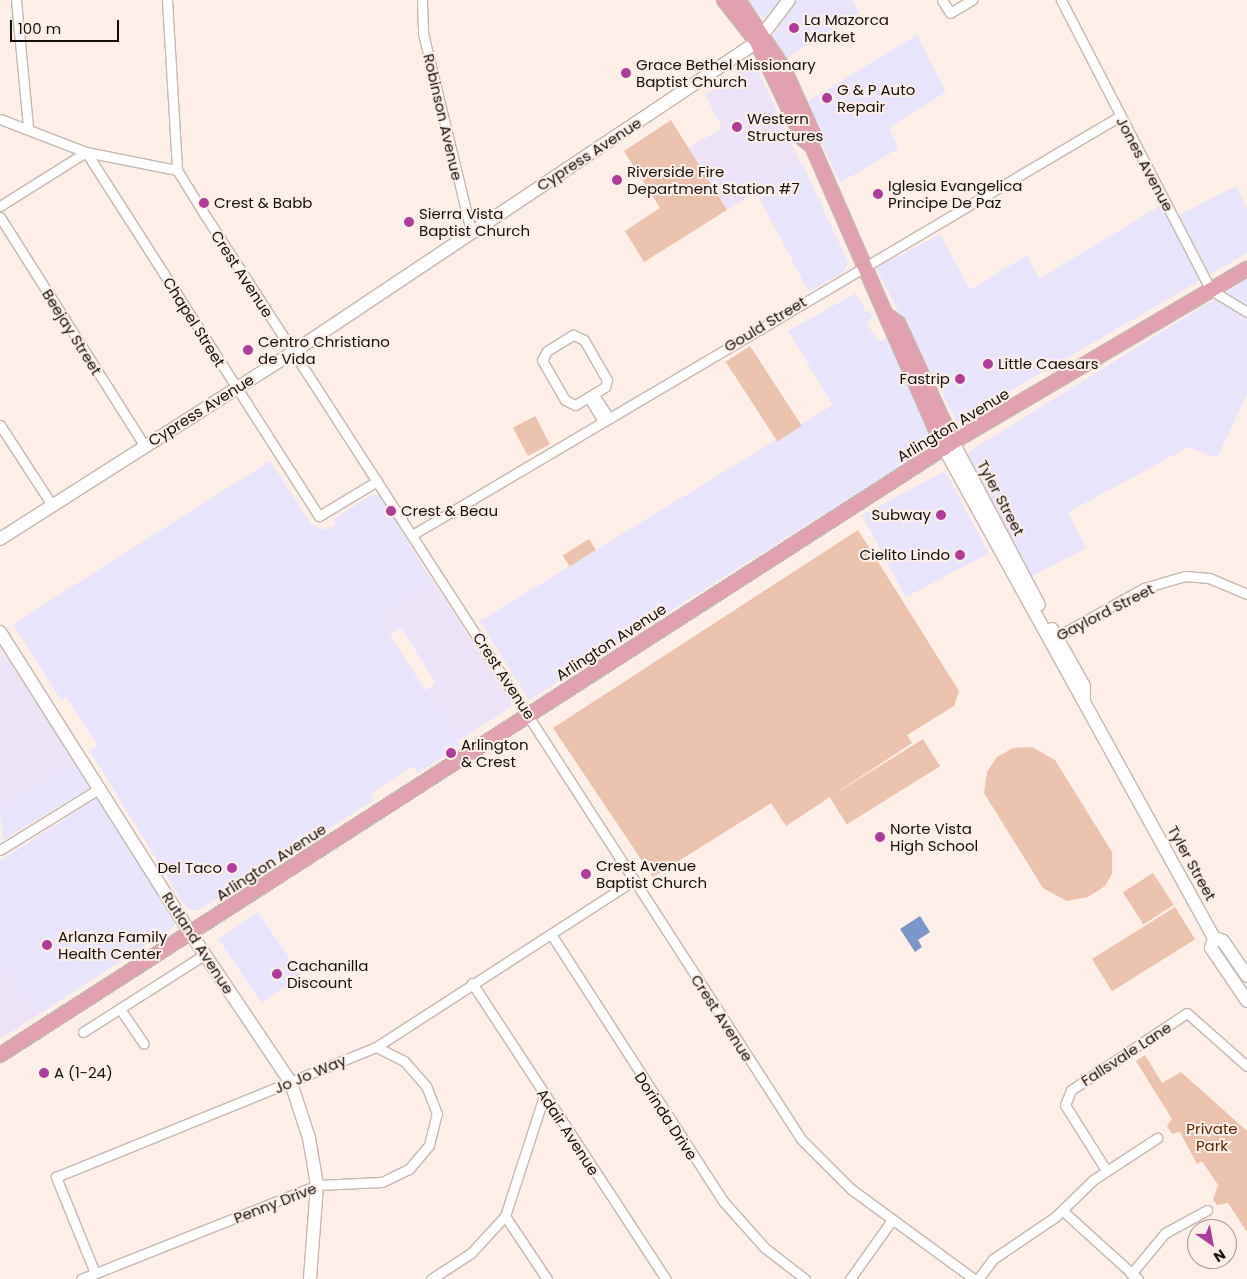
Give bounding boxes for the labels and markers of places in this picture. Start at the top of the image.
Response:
place label: La Mazorca Market [804,10,889,45]
marker: La Mazorca Market [788,22,800,34]
place label: Grace Bethel Missionary Baptist Church [636,55,816,90]
marker: Grace Bethel Missionary Baptist Church [620,67,632,79]
place label: G & P Auto Repair [837,80,915,115]
marker: G & P Auto Repair [821,92,833,104]
place label: Western Structures [747,109,823,144]
marker: Western Structures [731,121,743,133]
place label: Riverside Fire Department Station #7 [627,162,800,197]
marker: Riverside Fire Department Station #7 [611,174,623,186]
place label: Iglesia Evangelica Principe De Paz [888,176,1022,211]
marker: Iglesia Evangelica Principe De Paz [872,188,884,200]
place label: Crest & Babb [214,194,312,212]
marker: Crest & Babb [198,197,210,209]
place label: Sierra Vista Baptist Church [419,204,530,239]
marker: Sierra Vista Baptist Church [403,216,415,228]
place label: Centro Christiano de Vida [258,332,390,367]
marker: Centro Christiano de Vida [242,344,254,356]
place label: Little Caesars [998,355,1098,373]
marker: Little Caesars [982,358,994,370]
place label: Fastrip [900,370,950,388]
marker: Fastrip [954,373,966,385]
place label: Crest & Beau [401,502,498,520]
marker: Crest & Beau [385,505,397,517]
place label: Subway [872,506,931,524]
marker: Subway [935,509,947,521]
place label: Cielito Lindo [859,546,950,564]
marker: Cielito Lindo [954,549,966,561]
place label: Arlington & Crest [461,735,528,770]
marker: Arlington & Crest [445,747,457,759]
place label: Norte Vista High School [890,819,978,854]
marker: Norte Vista High School [874,831,886,843]
place label: Crest Avenue Baptist Church [596,856,707,891]
place label: Del Taco [157,859,222,877]
marker: Del Taco [226,862,238,874]
marker: Crest Avenue Baptist Church [580,868,592,880]
place label: Arlanza Family Health Center [58,927,167,962]
marker: Arlanza Family Health Center [40,938,54,952]
place label: Cachanilla Discount [287,956,368,991]
marker: Cachanilla Discount [271,968,283,980]
place label: A (1-24) [54,1064,113,1082]
marker: A (1-24) [38,1067,50,1079]

